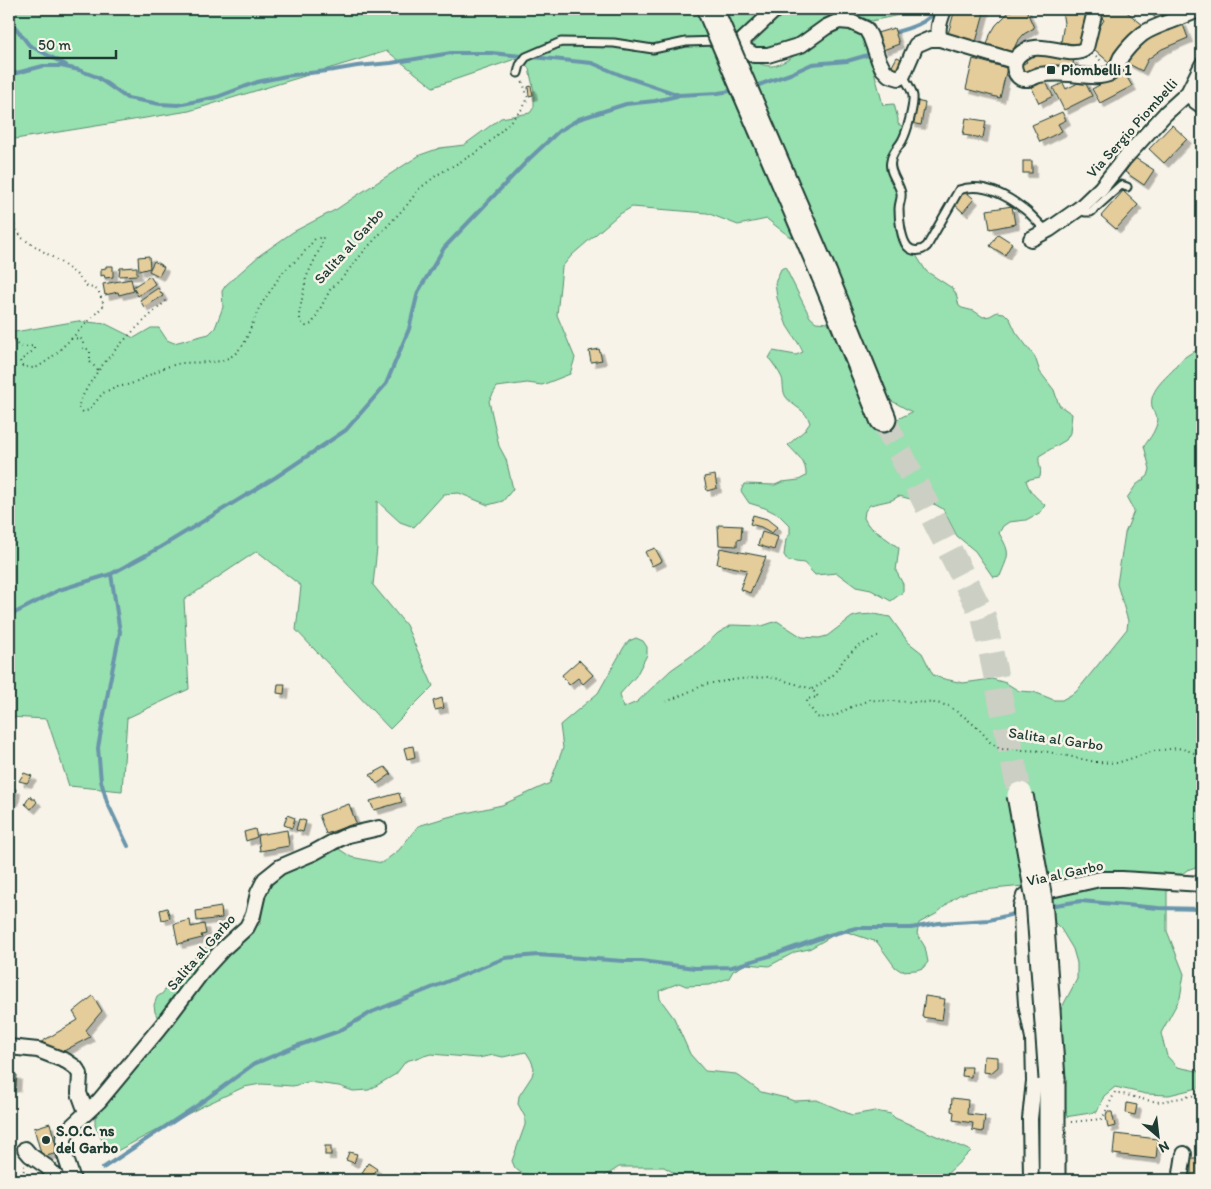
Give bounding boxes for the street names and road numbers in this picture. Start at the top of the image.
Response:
street label: Via Sergio Piombelli [1083,75,1181,181]
street label: Salita al Garbo [310,204,388,288]
street label: Salita al Garbo [1007,723,1105,755]
street label: Via al Garbo [1025,856,1105,890]
street label: Salita al Garbo [163,910,239,994]

